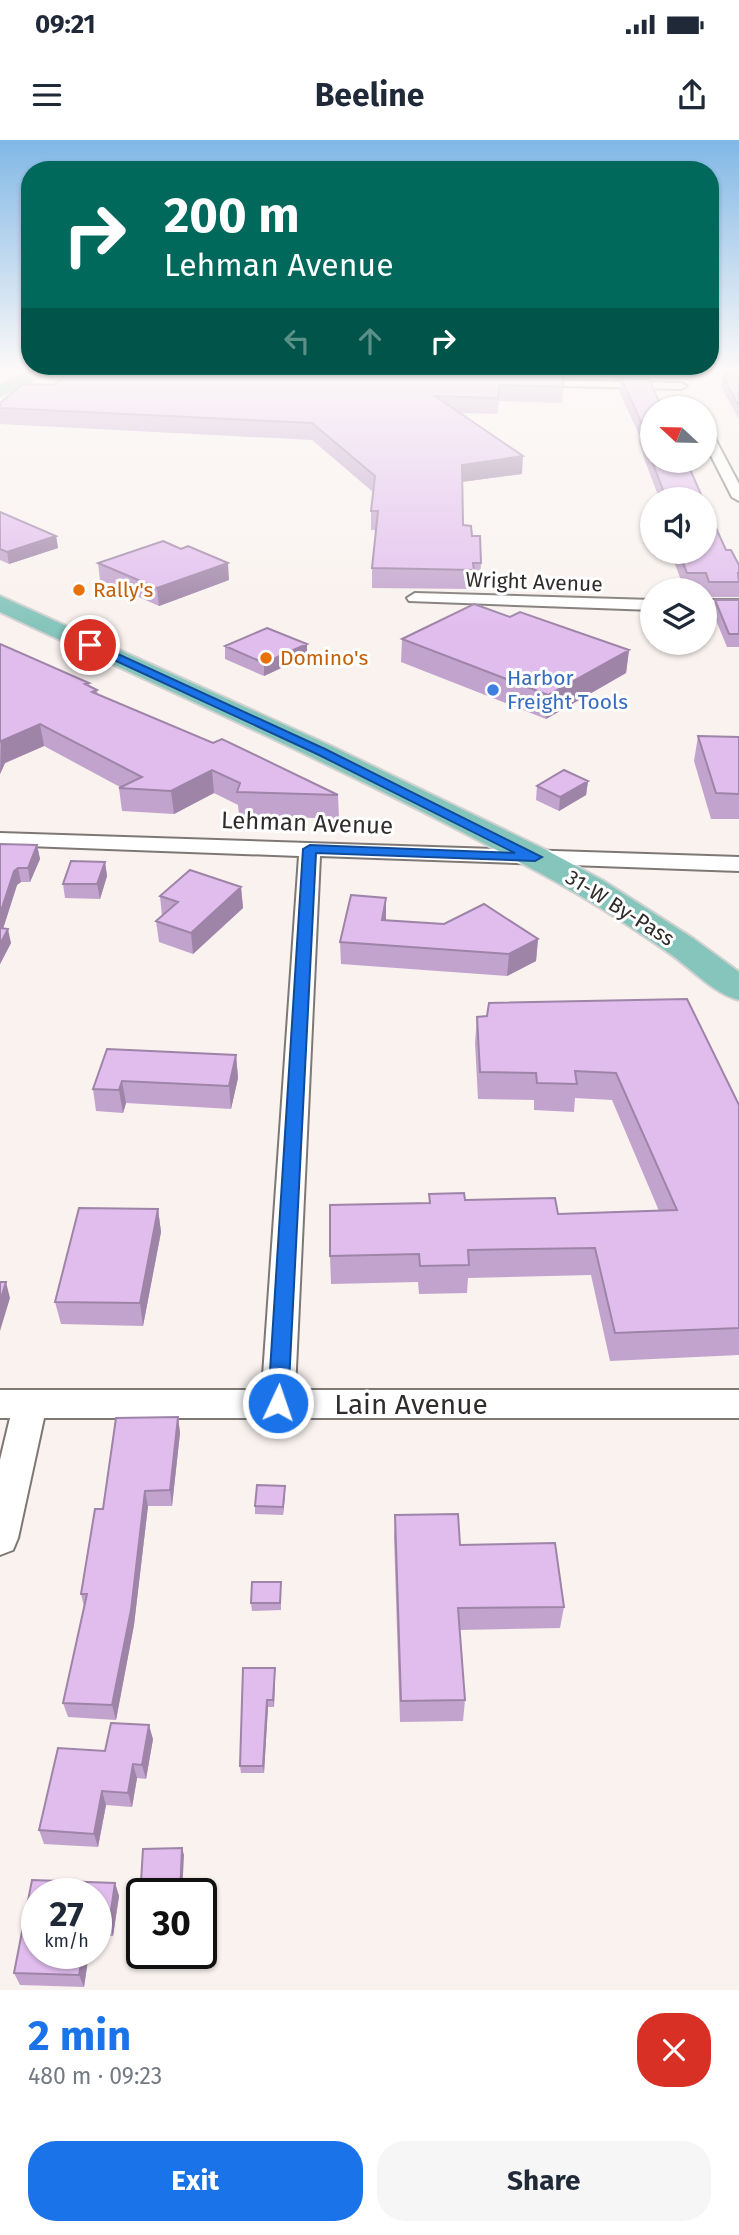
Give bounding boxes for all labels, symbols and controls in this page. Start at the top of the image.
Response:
text: 09:21 [35,9,96,40]
icon: menu [28,76,66,114]
text: Beeline [315,76,424,114]
icon: share [673,76,711,114]
text: 200 m [164,186,300,245]
icon: right [49,189,140,280]
text: Lehman Avenue [164,246,394,284]
icon: left [278,322,316,360]
icon: ahead [351,322,389,360]
icon: right [424,322,462,360]
north arrow [640,396,718,472]
map controls [640,396,717,655]
button: sound [640,487,717,564]
street label: Wright Avenue [465,567,603,597]
place label: Rally's [93,577,154,603]
button: layers [640,578,717,655]
marker: Rally's [71,582,87,598]
pin [60,615,120,675]
icon: arrive [71,626,109,664]
place label: Domino's [280,645,368,671]
marker: Domino's [258,650,274,666]
place label: Harbor Freight Tools [507,665,628,715]
marker: Harbor Freight Tools [485,682,501,698]
street label: Lehman Avenue [220,806,394,840]
street label: 31-W By-Pass [561,864,679,952]
position arrow [241,1366,315,1440]
street label: Lain Avenue [334,1388,488,1421]
speed limit sign: 30 [126,1878,217,1969]
text: 27 [49,1893,84,1935]
text: km/h [44,1930,89,1952]
text: 2 min [28,2011,131,2061]
button: close [637,2013,711,2087]
text: 480 m · 09:23 [28,2062,162,2090]
button: Exit [28,2141,363,2221]
button: Share [377,2141,711,2221]

